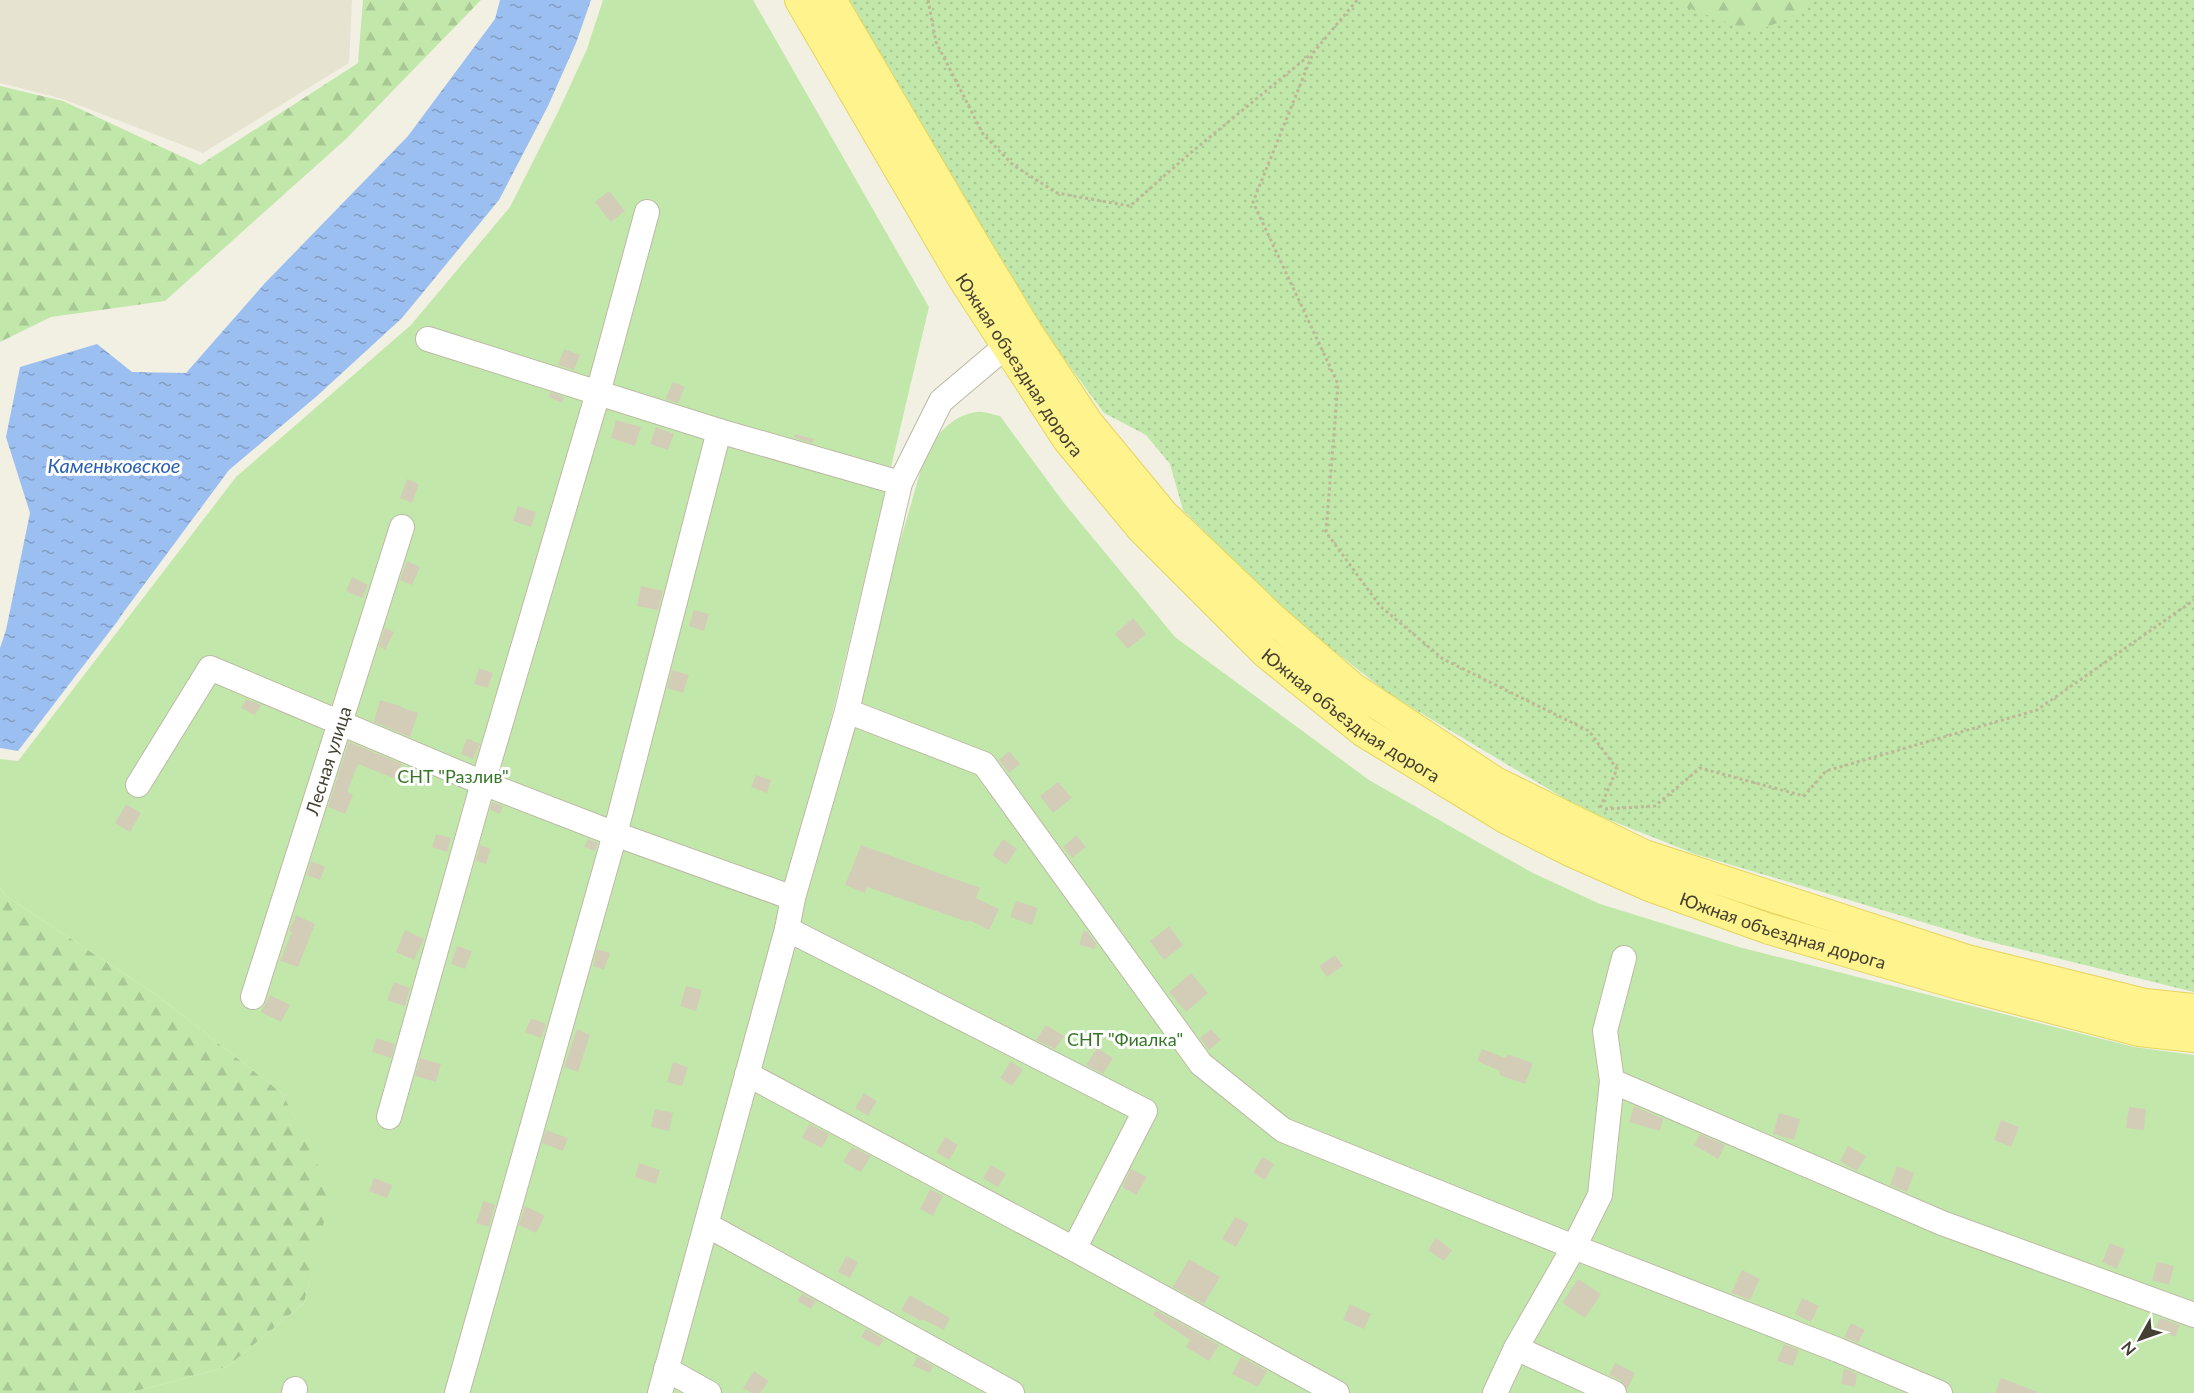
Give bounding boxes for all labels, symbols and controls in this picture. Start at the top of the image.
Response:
street label: Южная объездная дорога [951,269,1088,461]
water label: Каменьковское [48,453,180,477]
street label: Южная объездная дорога [1258,643,1444,787]
street label: Лесная улица [300,704,355,819]
park label: СНТ "Разлив" [397,765,509,787]
street label: Южная объездная дорога [1677,887,1889,973]
park label: СНТ "Фиалка" [1067,1028,1183,1050]
north arrow [2110,1309,2170,1369]
text: N [2117,1338,2139,1360]

